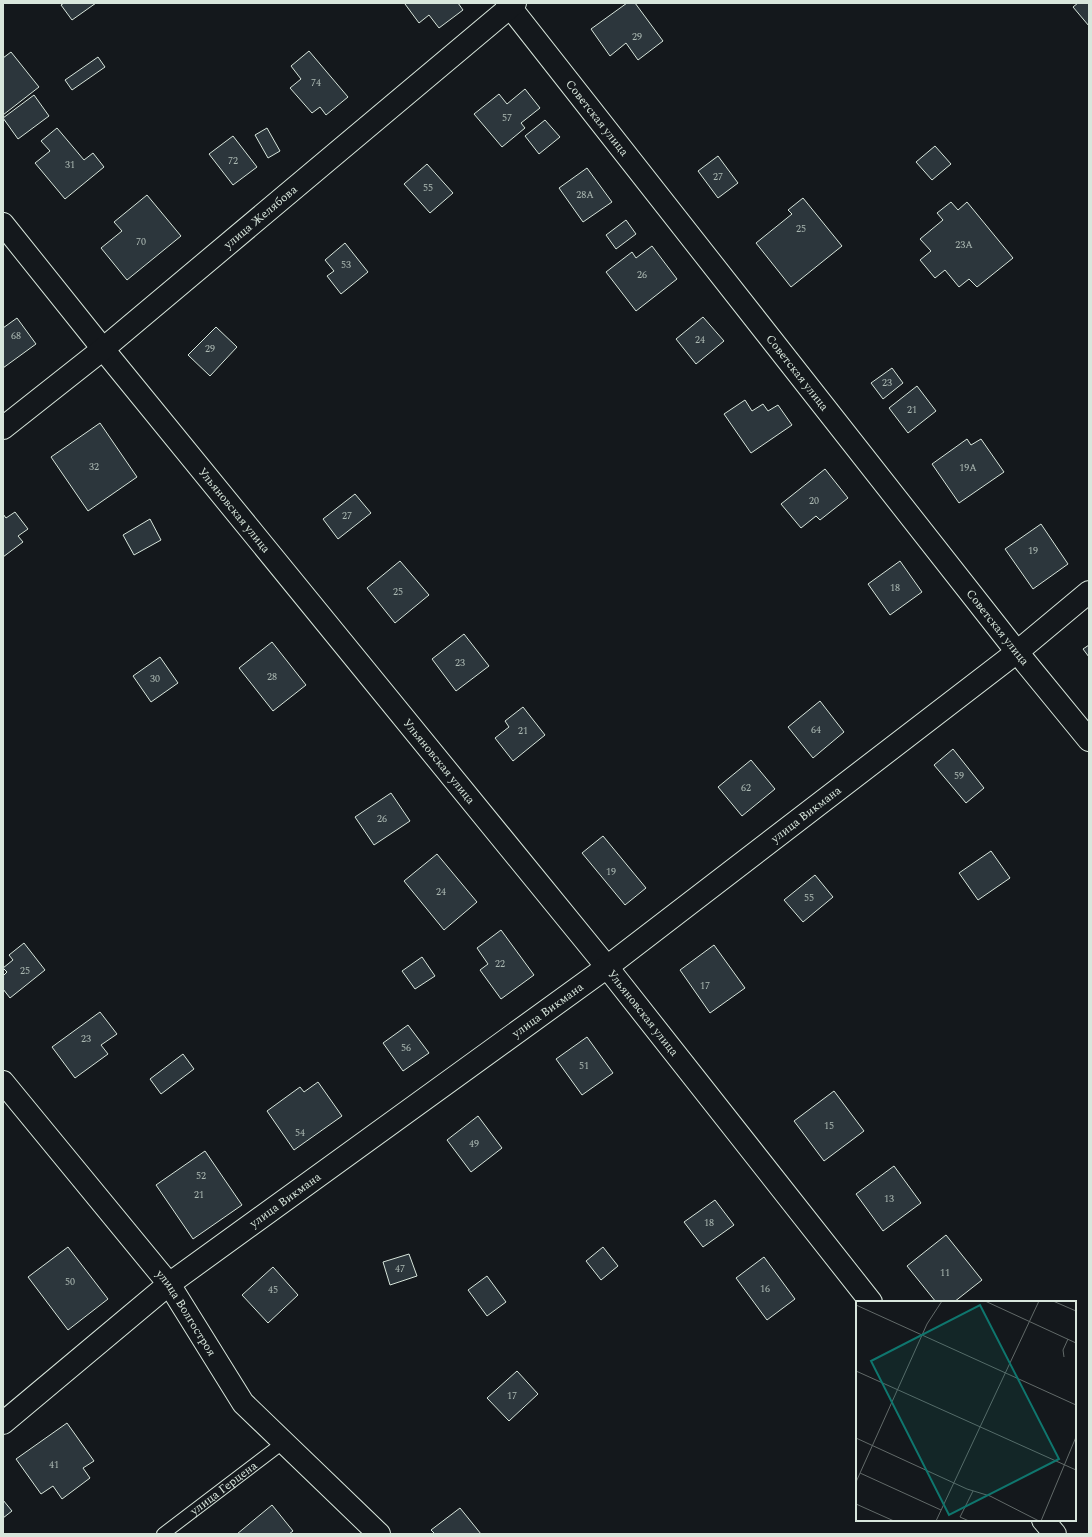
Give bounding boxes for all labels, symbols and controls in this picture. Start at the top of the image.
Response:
house number: 29 [632,29,642,45]
house number: 74 [311,75,321,91]
street label: Советская улица [561,75,633,160]
house number: 57 [502,110,512,126]
house number: 72 [228,153,238,169]
house number: 31 [65,157,75,173]
house number: 27 [713,169,723,185]
street label: улица Желябова [219,180,302,254]
house number: 55 [423,180,433,196]
house number: 28А [576,187,594,203]
house number: 25 [796,221,806,237]
house number: 70 [136,234,146,250]
house number: 23А [955,237,973,253]
house number: 53 [341,257,351,273]
house number: 26 [637,267,647,283]
house number: 68 [11,328,21,344]
street label: Советская улица [761,330,834,415]
house number: 24 [695,332,705,348]
house number: 29 [205,341,215,357]
house number: 23 [882,375,892,391]
house number: 21 [907,402,917,418]
house number: 32 [89,459,99,475]
house number: 19А [959,460,977,476]
street label: Ульяновская улица [194,463,275,557]
house number: 20 [809,493,819,509]
house number: 27 [342,508,352,524]
house number: 19 [1028,543,1038,559]
house number: 18 [890,580,900,596]
house number: 25 [393,584,403,600]
street label: Советская улица [961,585,1034,670]
house number: 23 [455,655,465,671]
house number: 28 [267,669,277,685]
house number: 30 [150,671,160,687]
street label: Ульяновская улица [398,714,480,808]
house number: 64 [811,722,821,738]
house number: 21 [518,723,528,739]
house number: 59 [954,768,964,784]
house number: 62 [741,780,751,796]
street label: улица Викмана [766,781,845,848]
house number: 26 [377,811,387,827]
house number: 19 [606,864,616,880]
house number: 24 [436,884,446,900]
house number: 55 [804,890,814,906]
house number: 22 [495,956,505,972]
house number: 25 [20,963,30,979]
street label: Ульяновская улица [603,965,683,1060]
street label: улица Викмана [507,977,588,1043]
house number: 17 [700,978,710,994]
house number: 23 [81,1031,91,1047]
house number: 56 [401,1040,411,1056]
house number: 51 [579,1058,589,1074]
house number: 15 [824,1118,834,1134]
house number: 54 [295,1125,305,1141]
house number: 49 [469,1136,479,1152]
street label: улица Викмана [245,1167,325,1233]
house number: 52 [196,1168,206,1184]
house number: 21 [194,1187,204,1203]
house number: 13 [884,1191,894,1207]
house number: 18 [704,1215,714,1231]
house number: 47 [395,1261,405,1277]
street label: улица Волгостроя [151,1265,221,1360]
house number: 11 [940,1265,950,1281]
house number: 50 [65,1274,75,1290]
house number: 16 [760,1281,770,1297]
house number: 45 [268,1282,278,1298]
inset map [856,1301,1076,1521]
house number: 17 [507,1388,517,1404]
street label: улица Герцена [185,1456,261,1520]
house number: 41 [49,1457,59,1473]

